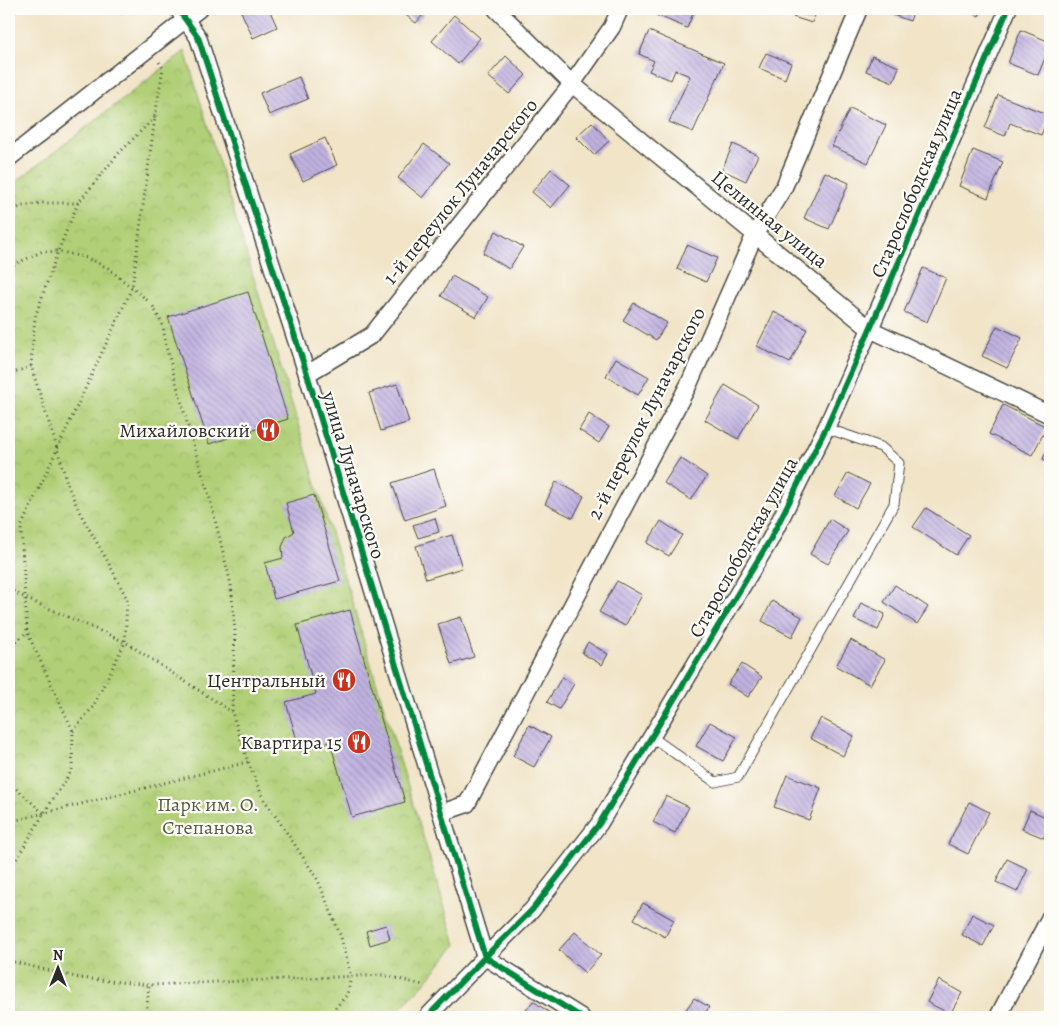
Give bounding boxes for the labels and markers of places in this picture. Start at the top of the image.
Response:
place label: Михайловский [119,417,250,444]
restaurant icon: Михайловский [255,417,281,443]
place label: Центральный [207,667,326,694]
restaurant icon: Центральный [331,667,357,693]
place label: Квартира 15 [240,729,342,756]
restaurant icon: Квартира 15 [346,729,372,755]

